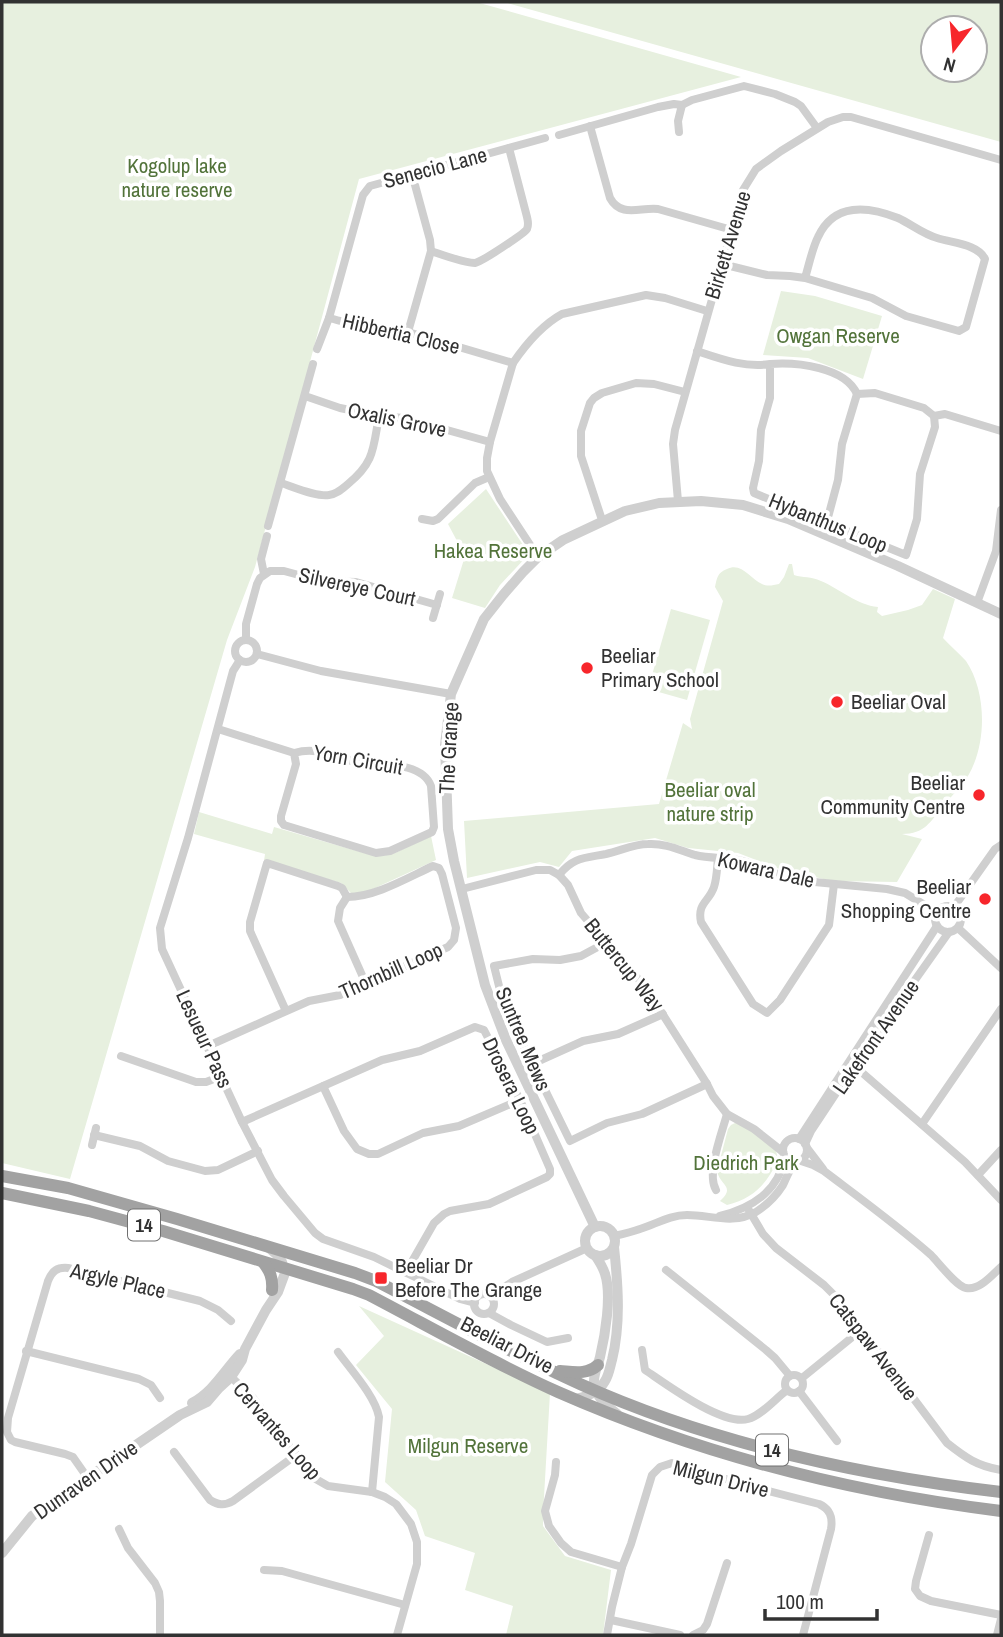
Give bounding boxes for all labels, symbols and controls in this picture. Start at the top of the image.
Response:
north arrow [919,14,989,84]
text: N [940,51,958,79]
street label: Senecio Lane [380,140,490,195]
park label: Kogolup lake nature reserve [121,151,233,204]
street label: Birkett Avenue [697,187,758,303]
street label: Hibbertia Close [340,306,463,361]
park label: Owgan Reserve [776,321,900,350]
street label: Oxalis Grove [345,395,449,444]
street label: Hybanthus Loop [765,486,892,559]
park label: Hakea Reserve [434,536,552,565]
street label: Silvereye Court [296,560,418,613]
place label: Beeliar Primary School [601,641,719,694]
marker: Beeliar Primary School [579,660,595,676]
place label: Beeliar Oval [851,687,946,716]
marker: Beeliar Oval [829,694,845,710]
street label: The Grange [432,701,465,795]
street label: Yorn Circuit [311,737,405,782]
place label: Beeliar Community Centre [820,768,965,821]
park label: Beeliar oval nature strip [665,775,755,828]
marker: Beeliar Community Centre [971,787,987,803]
street label: Kowara Dale [715,844,817,895]
place label: Beeliar Shopping Centre [841,872,971,925]
marker: Beeliar Shopping Centre [977,891,993,907]
street label: Buttercup Way [578,912,671,1018]
street label: Thornbill Loop [335,935,447,1006]
street label: Lakefront Avenue [825,974,926,1100]
street label: Suntree Mews [489,982,558,1095]
street label: Lesueur Pass [169,985,240,1093]
street label: Drosera Loop [476,1033,547,1139]
park label: Diedrich Park [693,1148,799,1177]
road number: 14 [128,1210,160,1240]
place label: Beeliar Dr Before The Grange [395,1251,542,1304]
street label: Argyle Place [67,1255,168,1306]
marker: Beeliar Dr Before The Grange [373,1270,389,1286]
street label: Catspaw Avenue [822,1287,925,1406]
street label: Beeliar Drive [456,1309,559,1380]
street label: Cervantes Loop [227,1375,328,1486]
park label: Milgun Reserve [408,1431,528,1460]
street label: Dunraven Drive [28,1433,143,1526]
road number: 14 [756,1434,788,1466]
street label: Milgun Drive [670,1453,772,1504]
scale bar [765,1578,877,1622]
text: 100 m [776,1587,824,1616]

